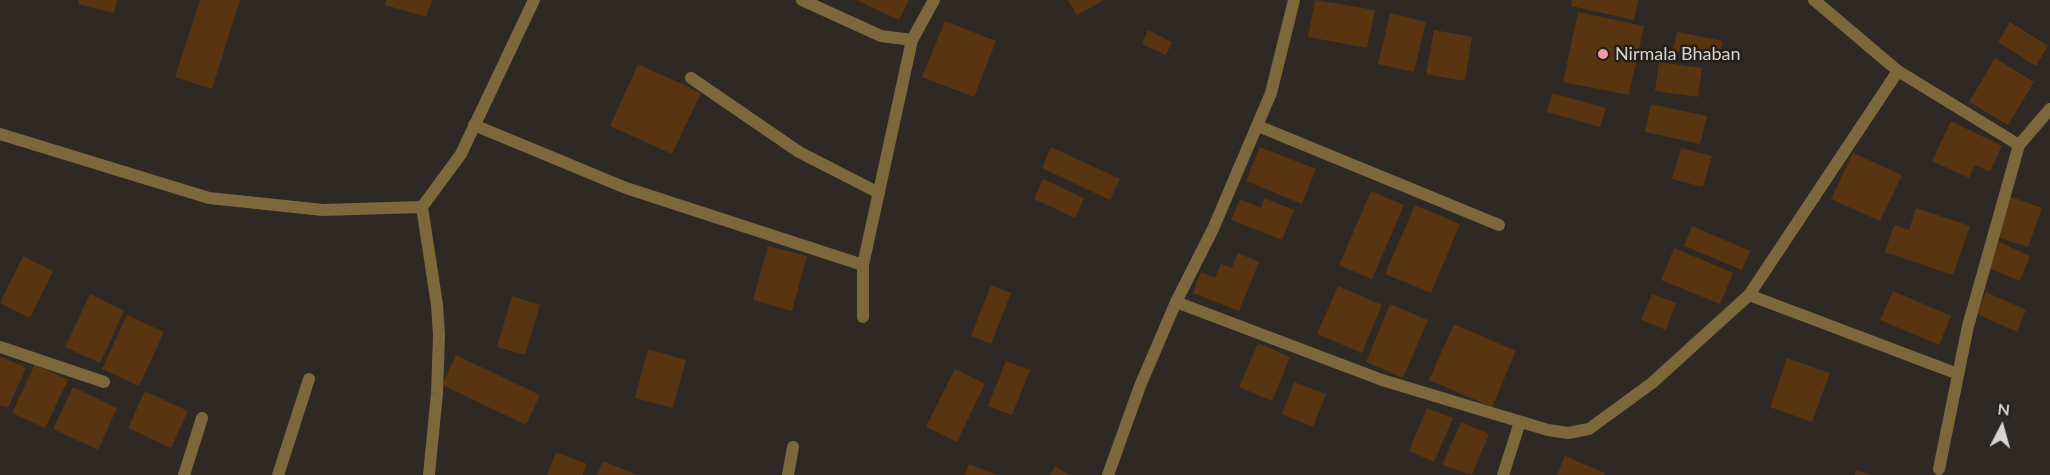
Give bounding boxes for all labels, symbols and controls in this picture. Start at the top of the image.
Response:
place label: Nirmala Bhaban [1615,43,1741,65]
marker: Nirmala Bhaban [1596,47,1610,61]
north arrow [1972,397,2032,457]
text: N [1997,399,2011,419]

